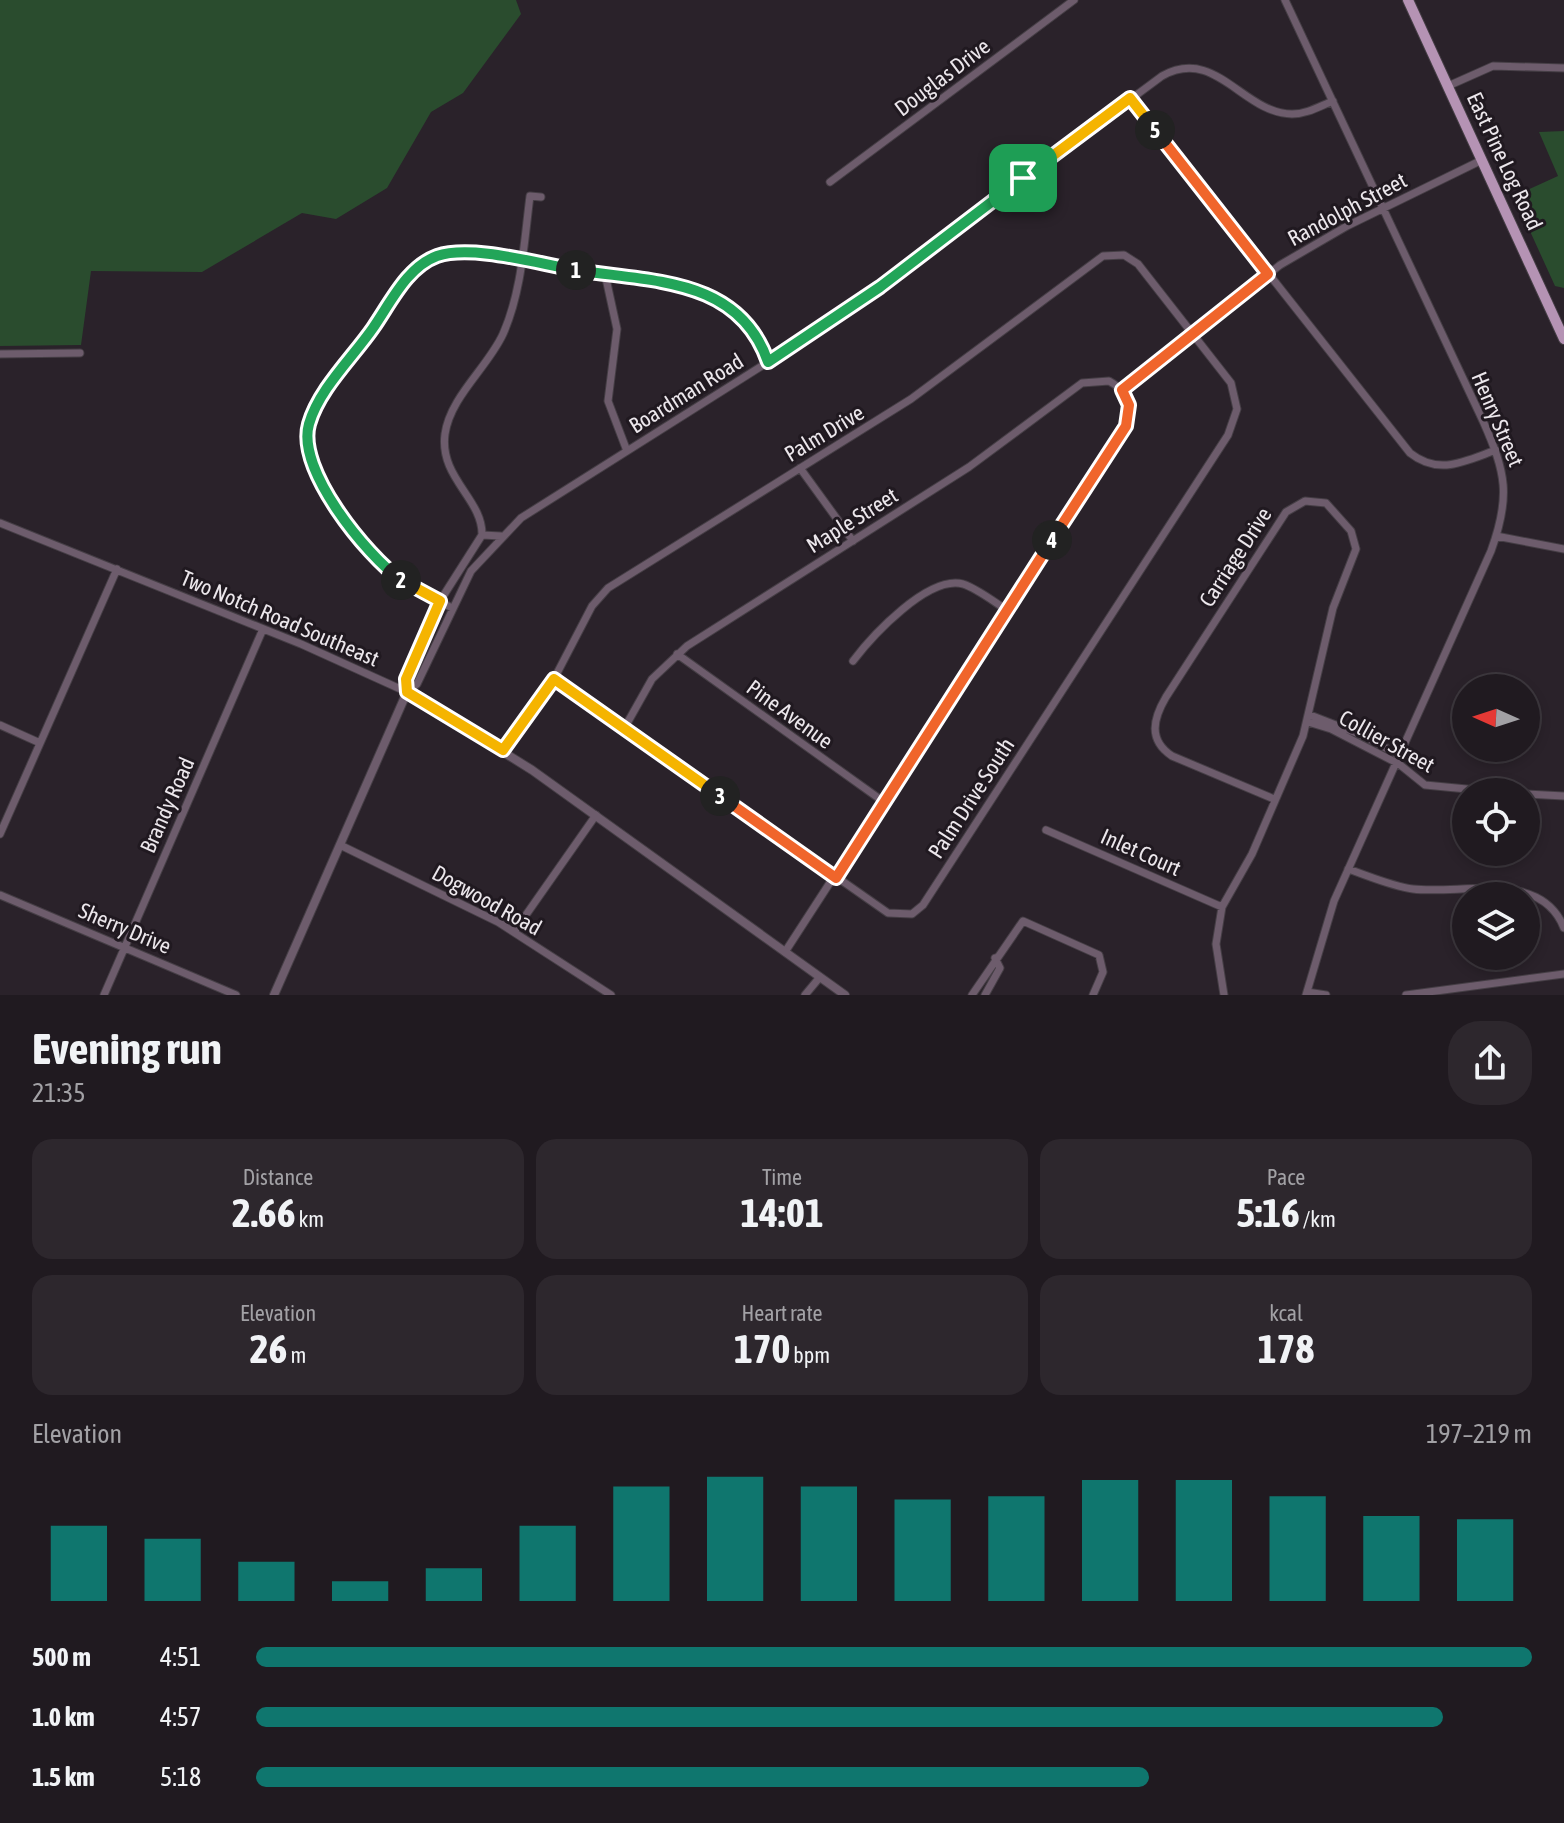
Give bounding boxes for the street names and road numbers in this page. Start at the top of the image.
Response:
street label: Douglas Drive [889,33,995,121]
street label: East Pine Log Road [1462,88,1548,234]
street label: Randolph Street [1283,167,1411,251]
street label: Boardman Road [624,348,748,438]
street label: Henry Street [1466,368,1530,470]
street label: Palm Drive [780,399,868,467]
street label: Maple Street [802,482,902,558]
street label: Carriage Drive [1193,502,1277,612]
street label: Two Notch Road Southeast [177,564,383,672]
street label: Pine Avenue [742,674,838,754]
street label: Collier Street [1335,704,1439,778]
street label: Palm Drive South [922,733,1020,863]
street label: Brandy Road [134,753,200,857]
street label: Inlet Court [1097,823,1185,881]
street label: Dogwood Road [428,859,546,941]
street label: Sherry Drive [75,897,175,959]

